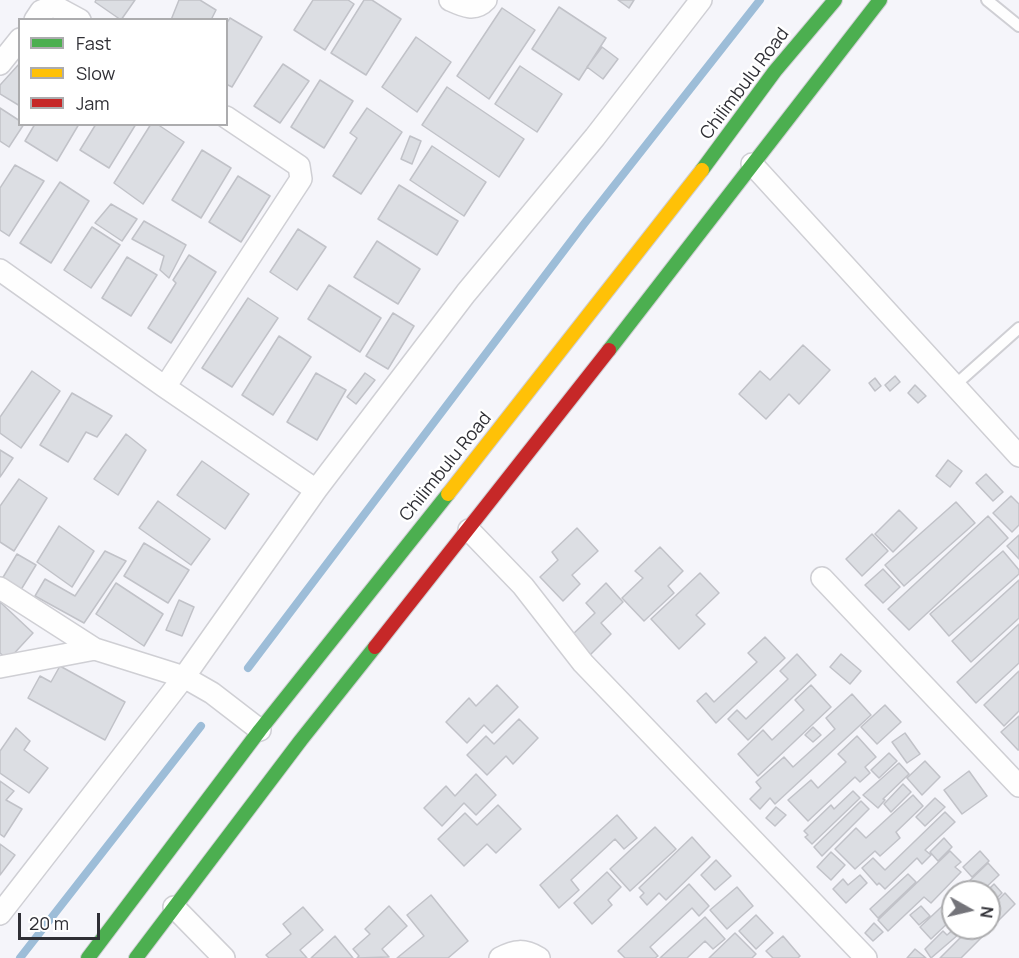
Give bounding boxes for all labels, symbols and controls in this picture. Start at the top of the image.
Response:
legend [18,18,228,126]
street label: Chilimbulu Road [696,24,794,144]
text: Fast [76,31,111,55]
text: Slow [76,61,115,85]
text: Jam [76,91,110,115]
street label: Chilimbulu Road [395,408,497,526]
north arrow [941,880,1001,940]
scale bar [21,901,104,939]
text: N [975,905,999,919]
text: 20 m [29,911,69,935]

